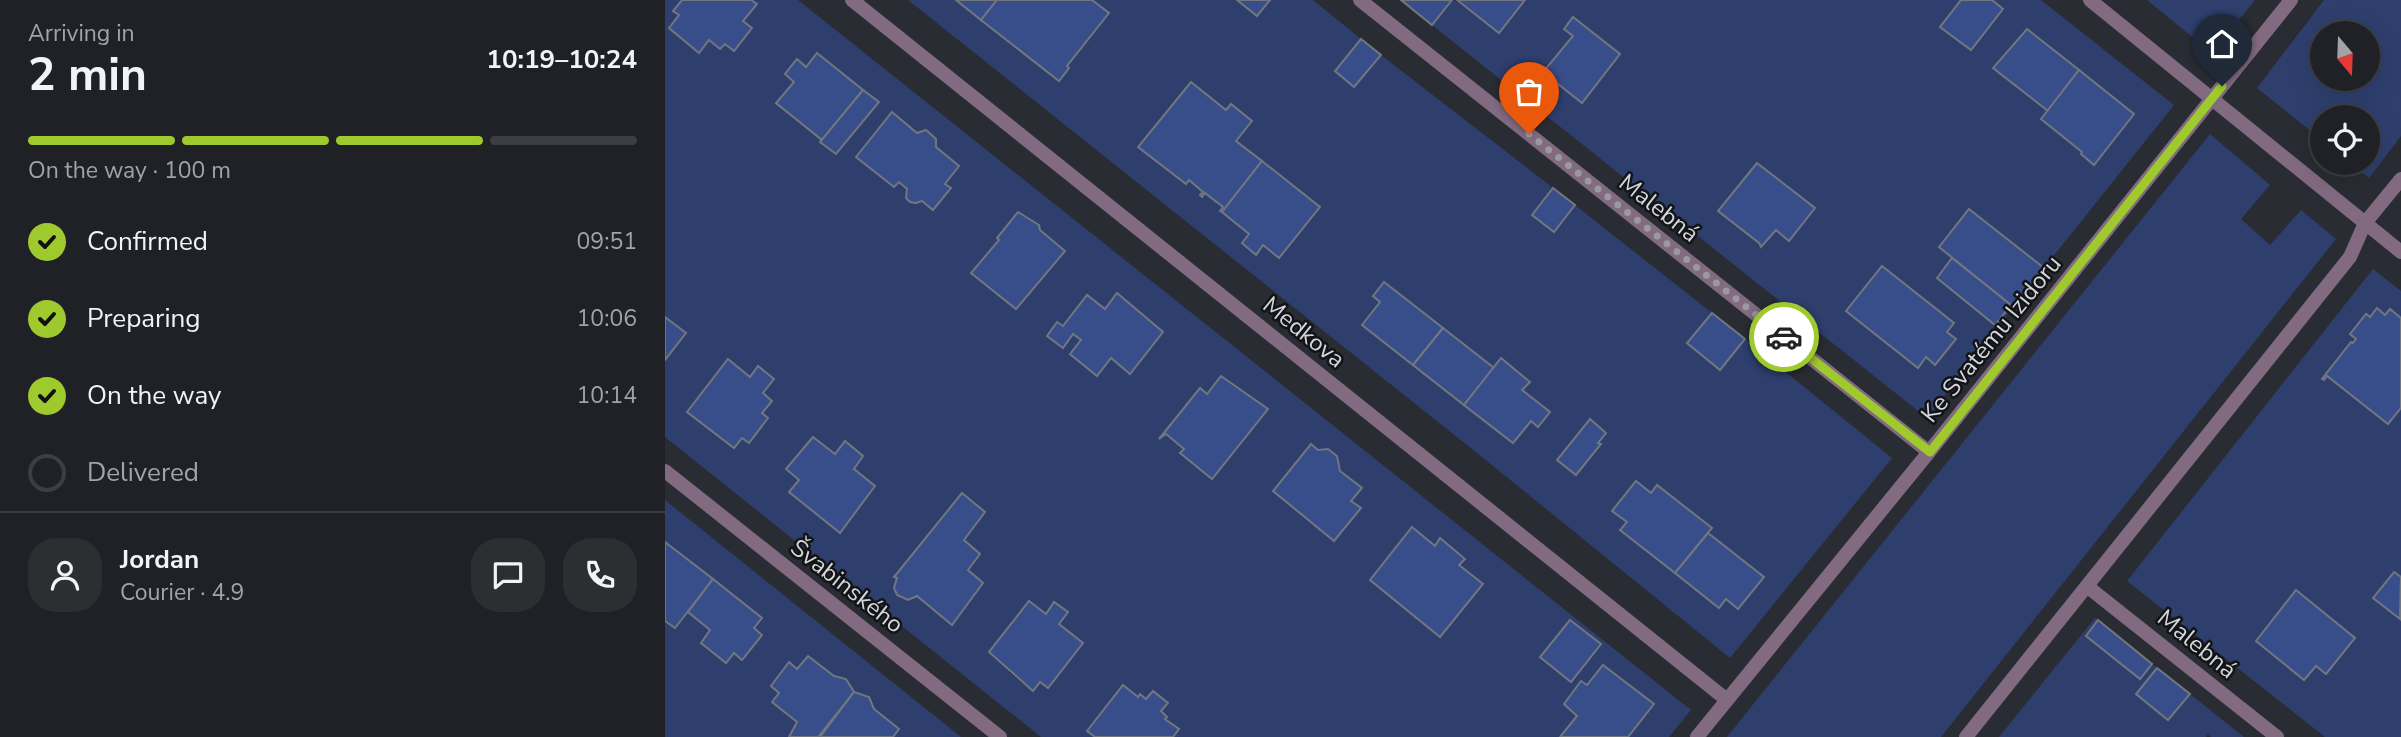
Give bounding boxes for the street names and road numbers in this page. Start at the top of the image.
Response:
street label: Malebná [1612,167,1706,249]
street label: Ke Svatému Izidoru [1914,249,2068,429]
street label: Medkova [1256,289,1352,375]
street label: Švabinského [784,532,910,640]
street label: Malebná [2151,602,2243,686]

